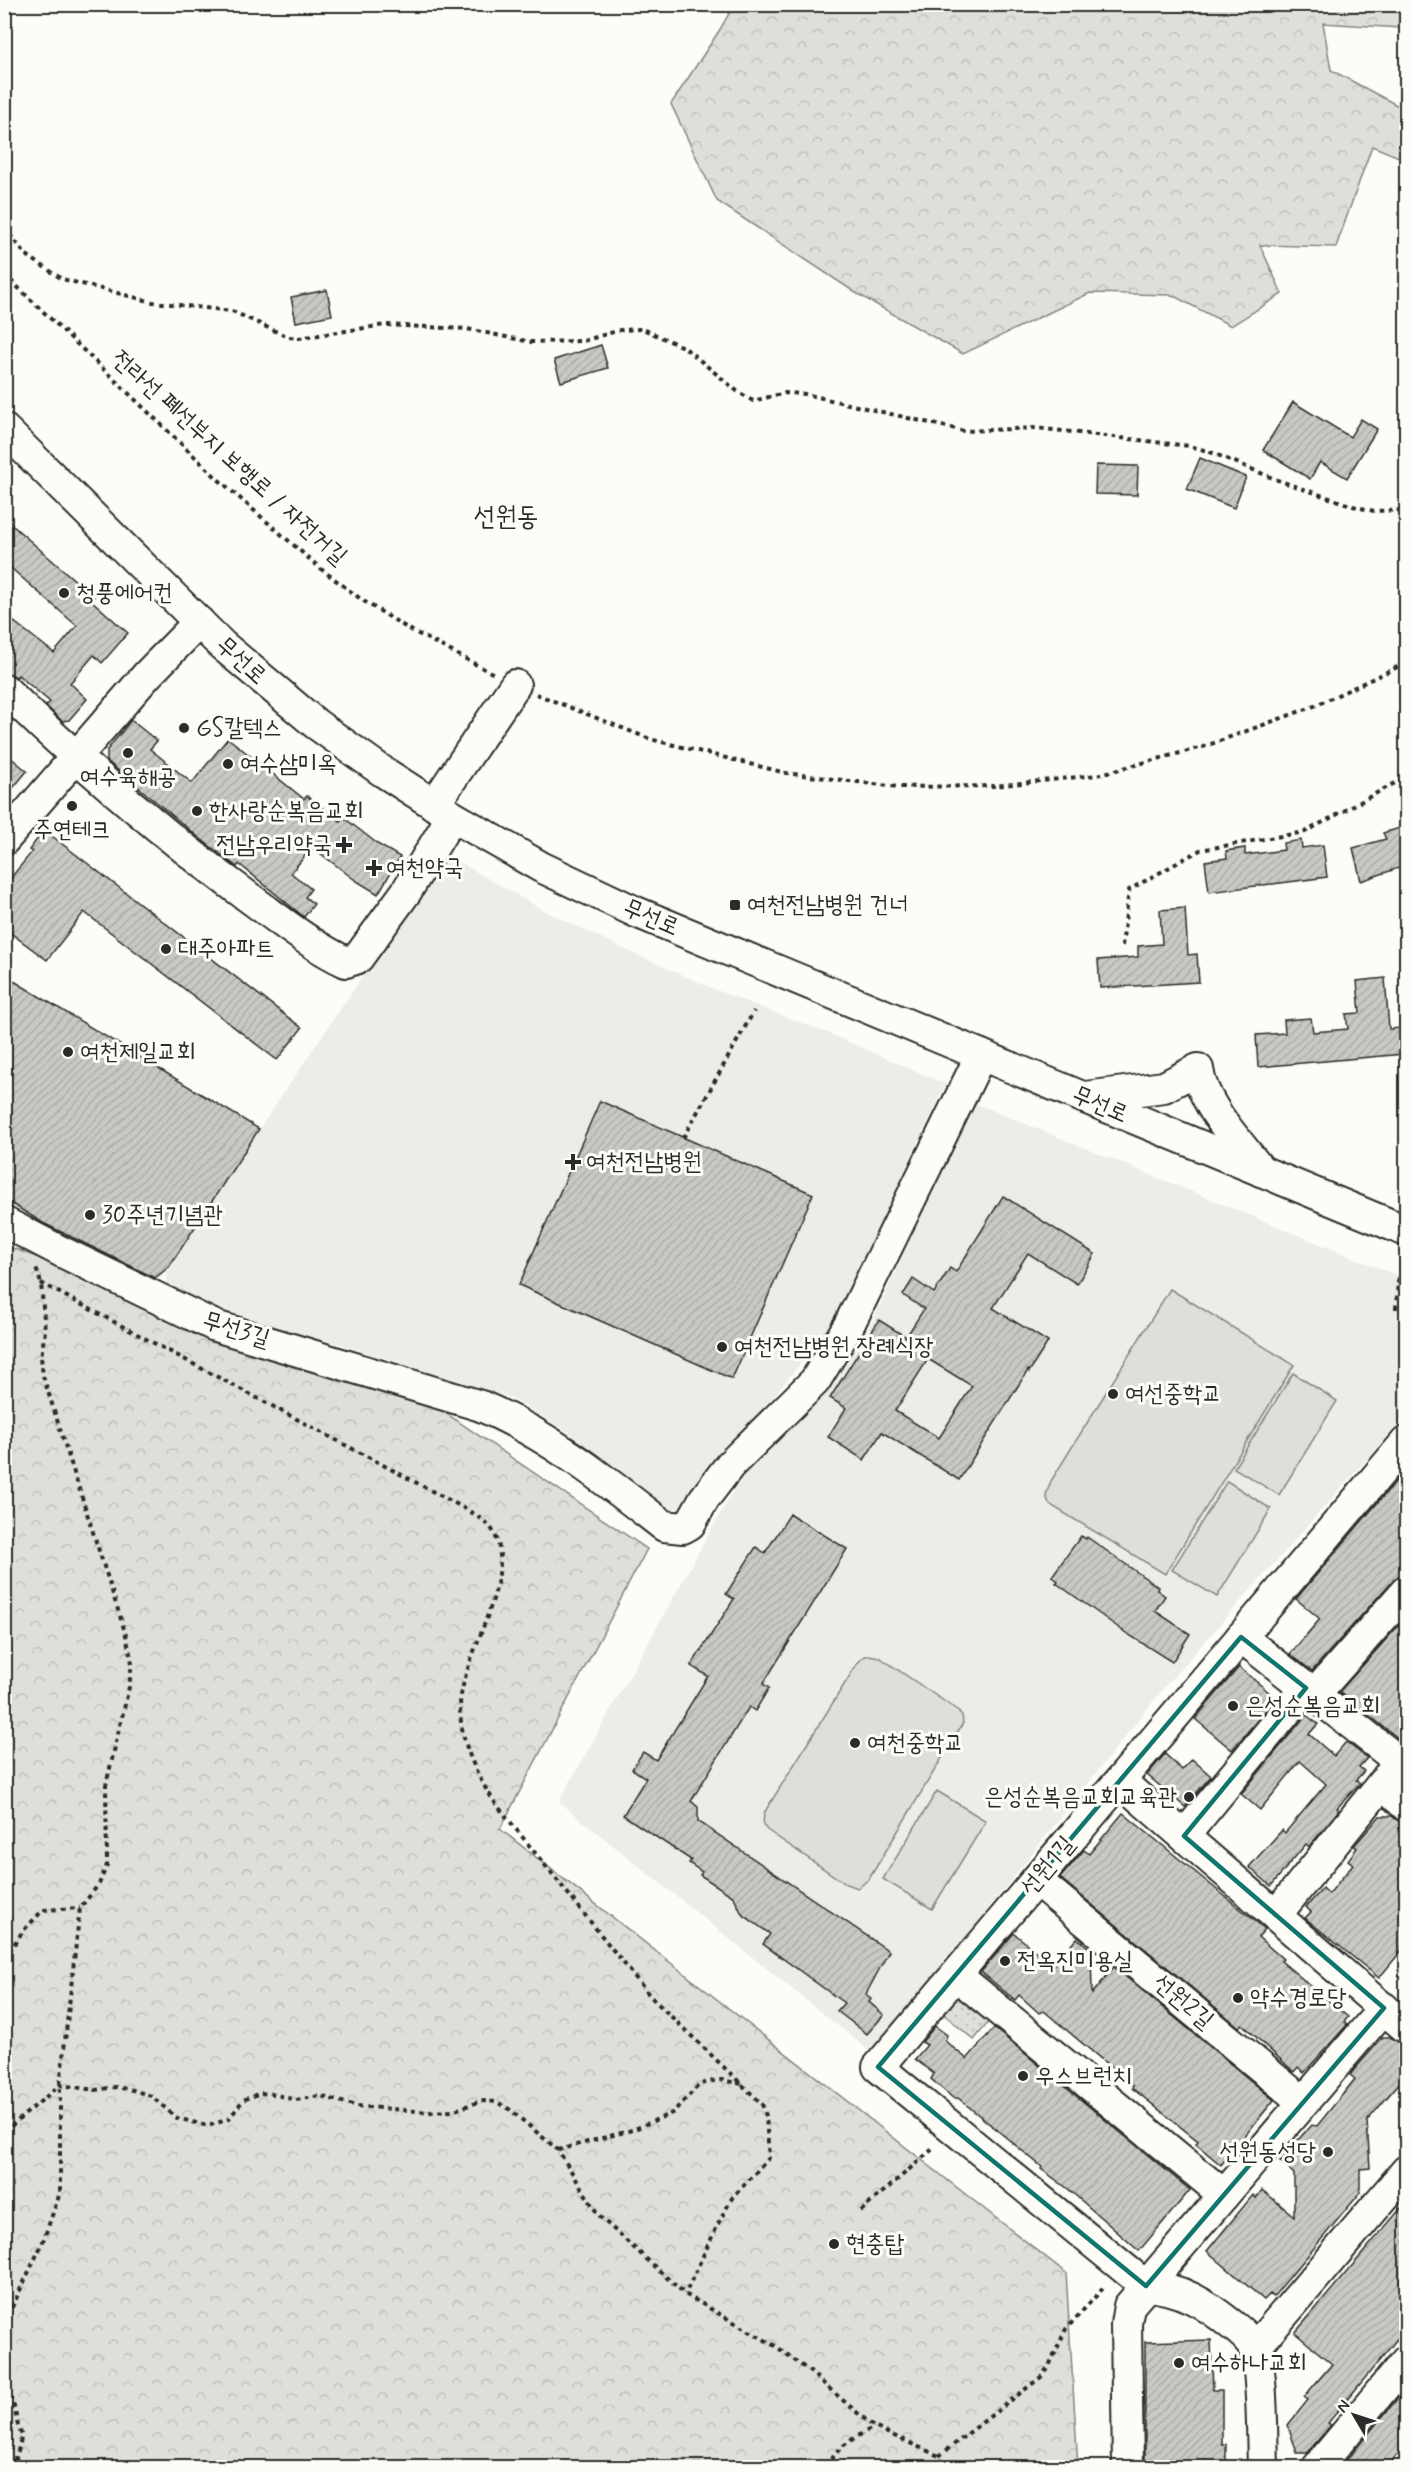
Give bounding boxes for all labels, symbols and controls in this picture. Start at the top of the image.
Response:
street label: 전라선 폐선부지 보행로 / 자전거길 [105,344,353,572]
district label: 선원동 [473,500,539,535]
place label: 청풍에어컨 [76,578,173,609]
marker: 청풍에어컨 [57,586,71,600]
street label: 무선로 [209,630,273,692]
place label: GS칼텍스 [196,713,282,744]
marker: GS칼텍스 [177,721,191,735]
marker: 여수육해공 [121,746,135,760]
place label: 여수삼미옥 [240,749,337,780]
marker: 여수삼미옥 [221,757,235,771]
place label: 여수육해공 [80,762,176,793]
place label: 한사랑순복음교회 [209,796,364,827]
marker: 주연테크 [65,799,79,813]
marker: 한사랑순복음교회 [190,804,204,818]
place label: 주연테크 [33,815,111,846]
place label: 전남우리약국 [216,830,332,861]
marker: 전남우리약국 [337,838,351,852]
place label: 여천약국 [386,853,463,884]
marker: 여천약국 [367,861,381,875]
place label: 여천전남병원 건너 [747,890,908,921]
street label: 무선로 [618,892,684,944]
marker: 여천전남병원 건너 [728,898,742,912]
place label: 대주아파트 [178,934,275,965]
marker: 대주아파트 [159,942,173,956]
place label: 여천제일교회 [80,1037,196,1068]
marker: 여천제일교회 [61,1045,75,1059]
street label: 무선로 [1067,1079,1133,1131]
place label: 여천전남병원 [586,1147,702,1178]
marker: 여천전남병원 [564,1153,582,1171]
place label: 30주년기념관 [102,1200,223,1231]
marker: 30주년기념관 [83,1208,97,1222]
street label: 무선3길 [199,1305,273,1355]
place label: 여천전남병원 장례식장 [734,1332,934,1363]
marker: 여천전남병원 장례식장 [715,1340,729,1354]
place label: 여선중학교 [1125,1379,1222,1410]
marker: 여선중학교 [1106,1387,1120,1401]
place label: 은성순복음교회 [1245,1691,1380,1722]
marker: 은성순복음교회 [1226,1699,1240,1713]
place label: 여천중학교 [867,1728,964,1759]
marker: 여천중학교 [848,1736,862,1750]
place label: 은성순복음교회교육관 [984,1782,1177,1813]
marker: 은성순복음교회교육관 [1182,1790,1196,1804]
street label: 선원1길 [1014,1830,1082,1902]
place label: 전옥진미용실 [1017,1946,1133,1977]
marker: 전옥진미용실 [998,1954,1012,1968]
street label: 선원2길 [1146,1968,1220,2036]
place label: 약수경로당 [1250,1983,1347,2014]
marker: 약수경로당 [1231,1991,1245,2005]
place label: 우스브런치 [1035,2061,1132,2092]
marker: 우스브런치 [1016,2069,1030,2083]
place label: 선원동성당 [1219,2137,1316,2168]
marker: 선원동성당 [1321,2145,1335,2159]
place label: 현충탑 [846,2229,905,2260]
marker: 현충탑 [827,2237,841,2251]
place label: 여수하나교회 [1191,2348,1307,2379]
marker: 여수하나교회 [1172,2356,1186,2370]
north arrow [1324,2385,1384,2445]
text: N [1332,2396,1355,2417]

